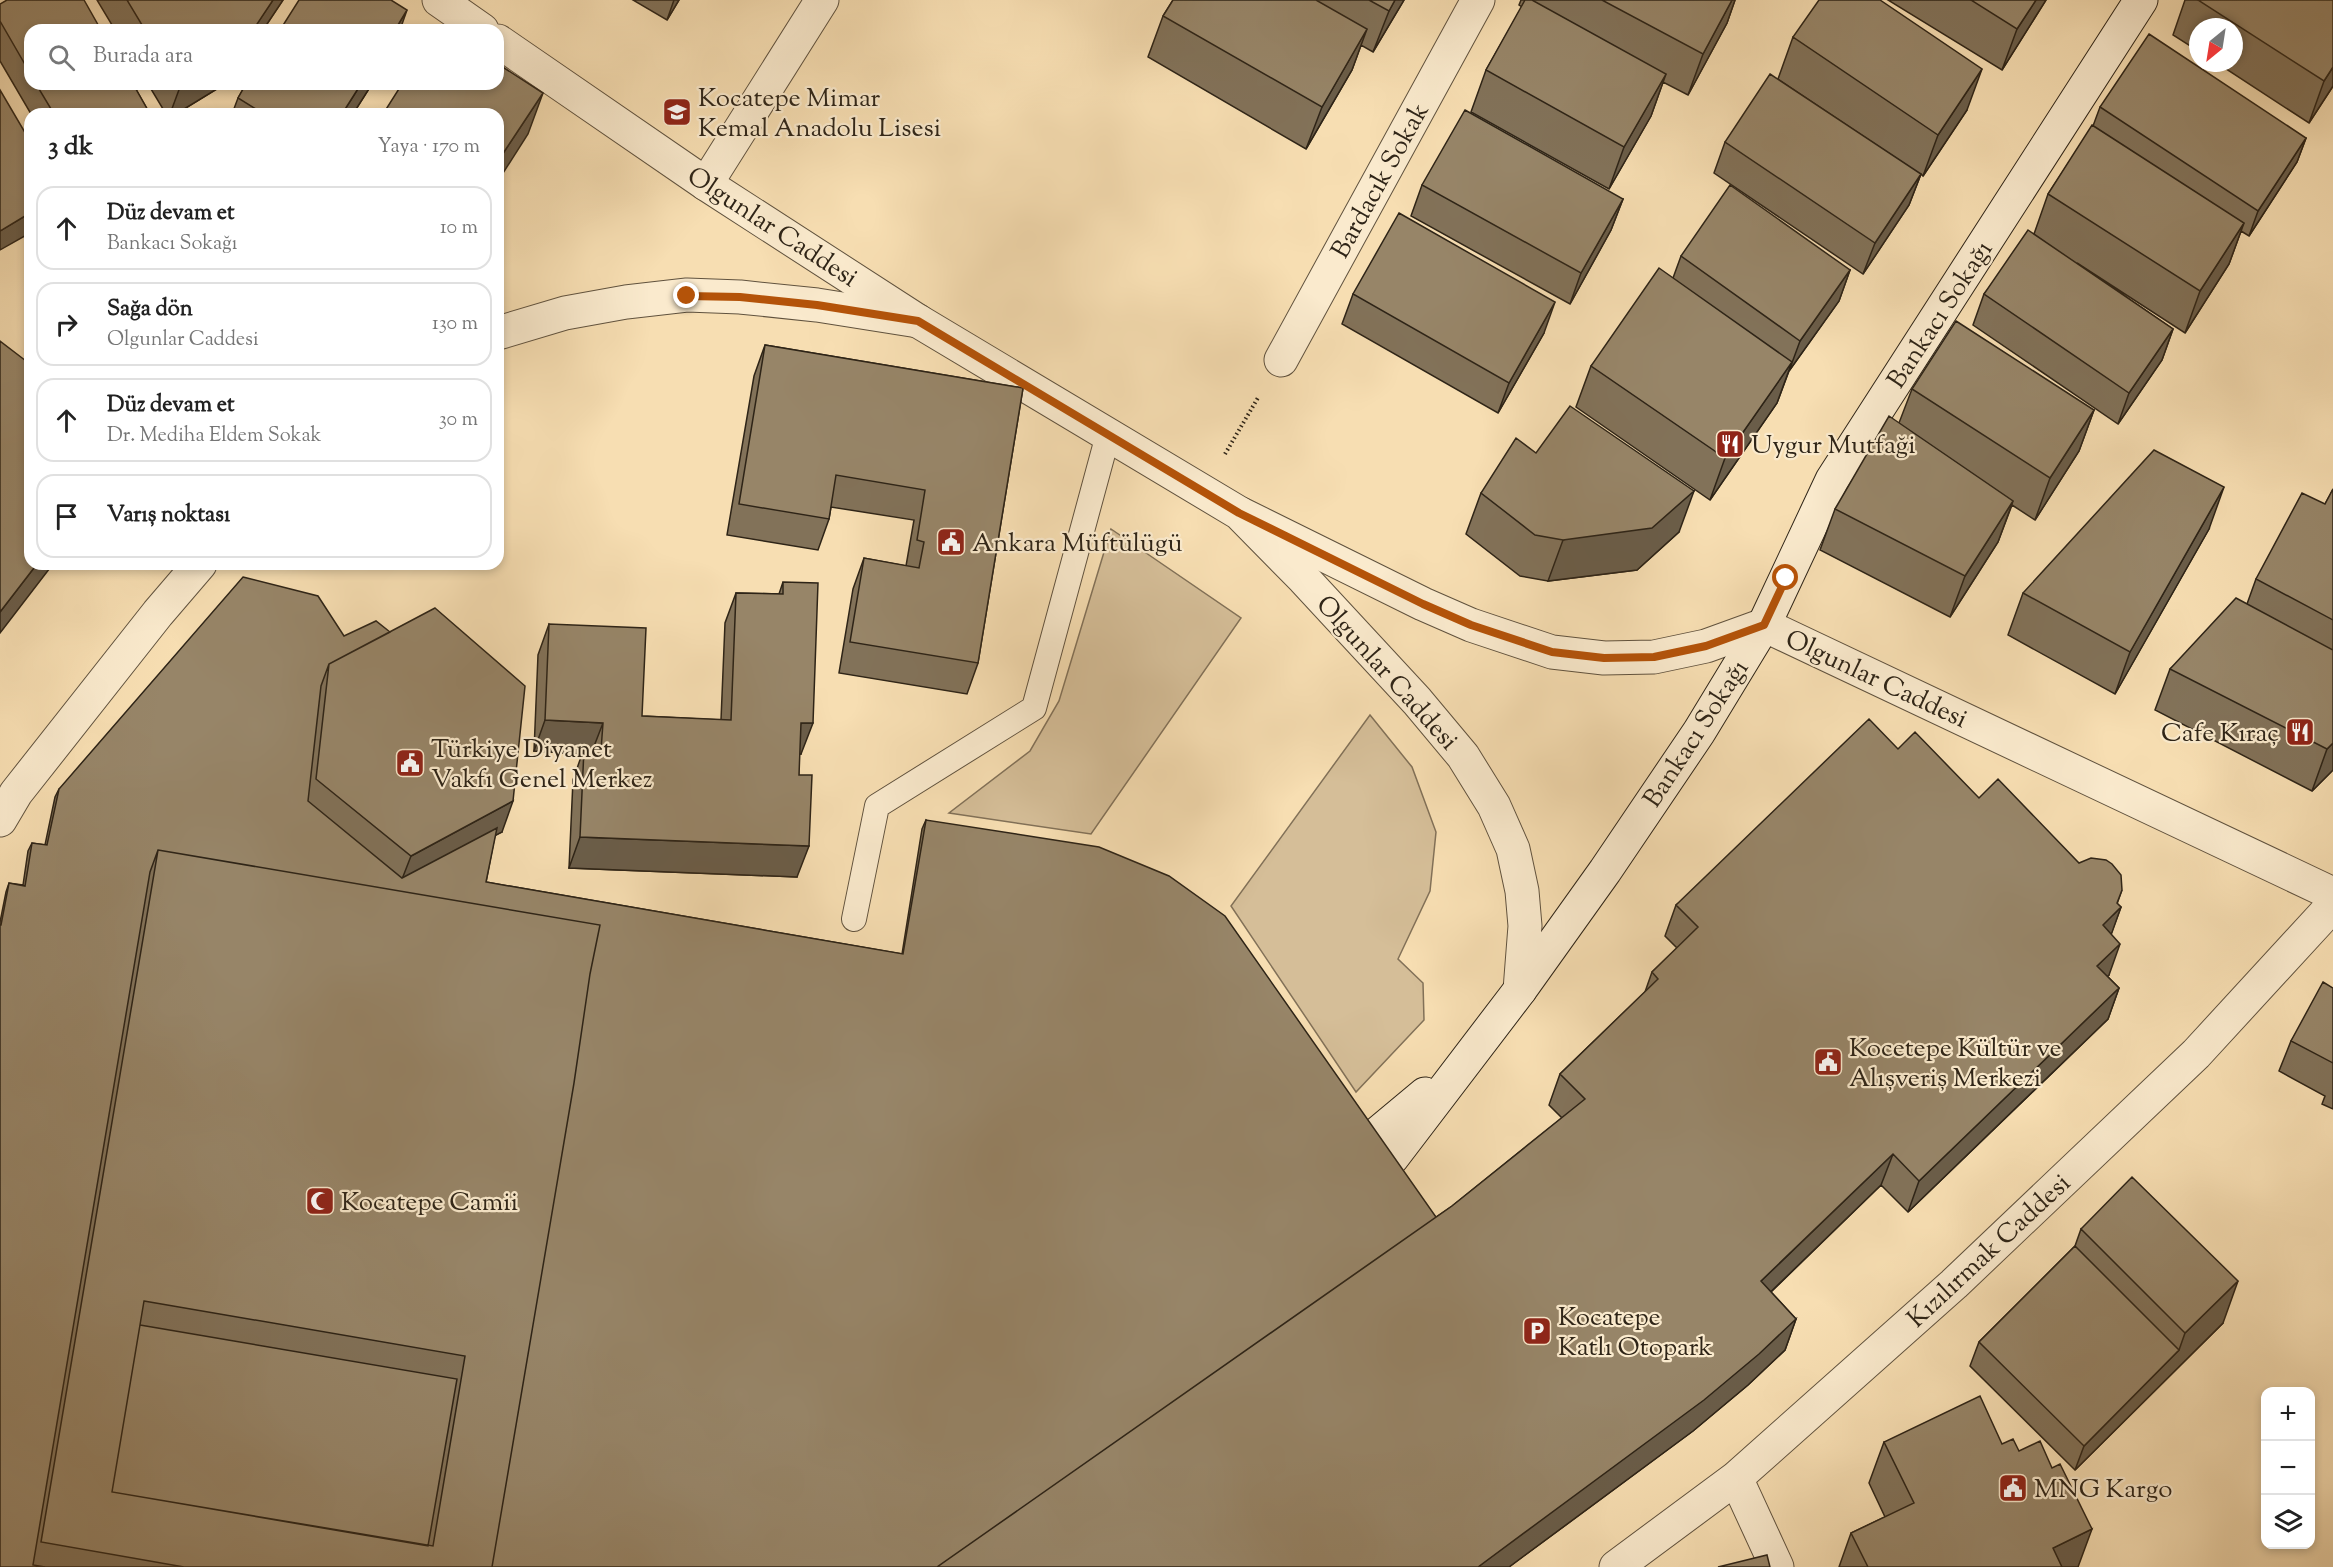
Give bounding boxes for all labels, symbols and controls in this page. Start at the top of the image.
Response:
north arrow [2189,18,2243,72]
search box [24,24,504,90]
icon: search [45,41,78,74]
text: Burada ara [93,41,193,73]
place label: Kocatepe Mimar Kemal Anadolu Lisesi [698,81,941,148]
school or university icon: Kocatepe Mimar Kemal Anadolu Lisesi [661,96,693,128]
street label: Bardacık Sokak [1323,97,1439,266]
text: 3 dk [48,129,93,166]
text: Yaya · 170 m [378,133,480,162]
street label: Olgunlar Caddesi [679,159,864,297]
text: Düz devam et [107,198,234,230]
icon: ahead [50,212,83,245]
text: 10 m [440,214,478,243]
text: Bankacı Sokağı [107,230,238,259]
street label: Bankacı Sokağı [1879,234,2003,397]
route end [673,282,699,308]
text: Sağa dön [107,294,193,326]
icon: right [50,308,83,341]
text: 130 m [432,310,478,339]
text: Olgunlar Caddesi [107,326,259,355]
text: Düz devam et [107,390,234,422]
icon: ahead [50,404,83,437]
text: 30 m [439,406,478,435]
text: Dr. Mediha Eldem Sokak [107,422,322,451]
restaurant icon: Uygur Mutfaği [1714,428,1746,460]
place label: Uygur Mutfaği [1751,428,1916,465]
icon: arrive [50,500,83,533]
text: Varış noktası [107,500,230,532]
public building icon: Ankara Müftülügü [935,526,967,558]
place label: Ankara Müftülügü [972,526,1183,563]
route start [1772,564,1798,590]
street label: Olgunlar Caddesi [1306,588,1466,759]
street label: Olgunlar Caddesi [1779,622,1973,739]
street label: Bankacı Sokağı [1635,653,1759,816]
place label: Cafe Kıraç [2161,716,2279,753]
restaurant icon: Cafe Kıraç [2284,716,2316,748]
place label: Türkiye Diyanet Vakfı Genel Merkez [431,732,653,799]
public building icon: Türkiye Diyanet Vakfı Genel Merkez [394,747,426,779]
place label: Kocetepe Kültür ve Alışveriş Merkezi [1849,1031,2062,1098]
public building icon: Kocetepe Kültür ve Alışveriş Merkezi [1812,1046,1844,1078]
street label: Kızılırmak Caddesi [1900,1166,2080,1338]
mosque icon: Kocatepe Camii [304,1185,336,1217]
place label: Kocatepe Camii [341,1185,518,1222]
place label: Kocatepe Katlı Otopark [1558,1300,1713,1367]
parking icon: Kocatepe Katlı Otopark [1521,1315,1553,1347]
map controls [2261,1387,2315,1549]
button: + [2261,1387,2315,1441]
button: − [2261,1441,2315,1495]
public building icon: MNG Kargo [1997,1472,2029,1504]
place label: MNG Kargo [2034,1472,2172,1509]
button: layers [2261,1495,2315,1549]

